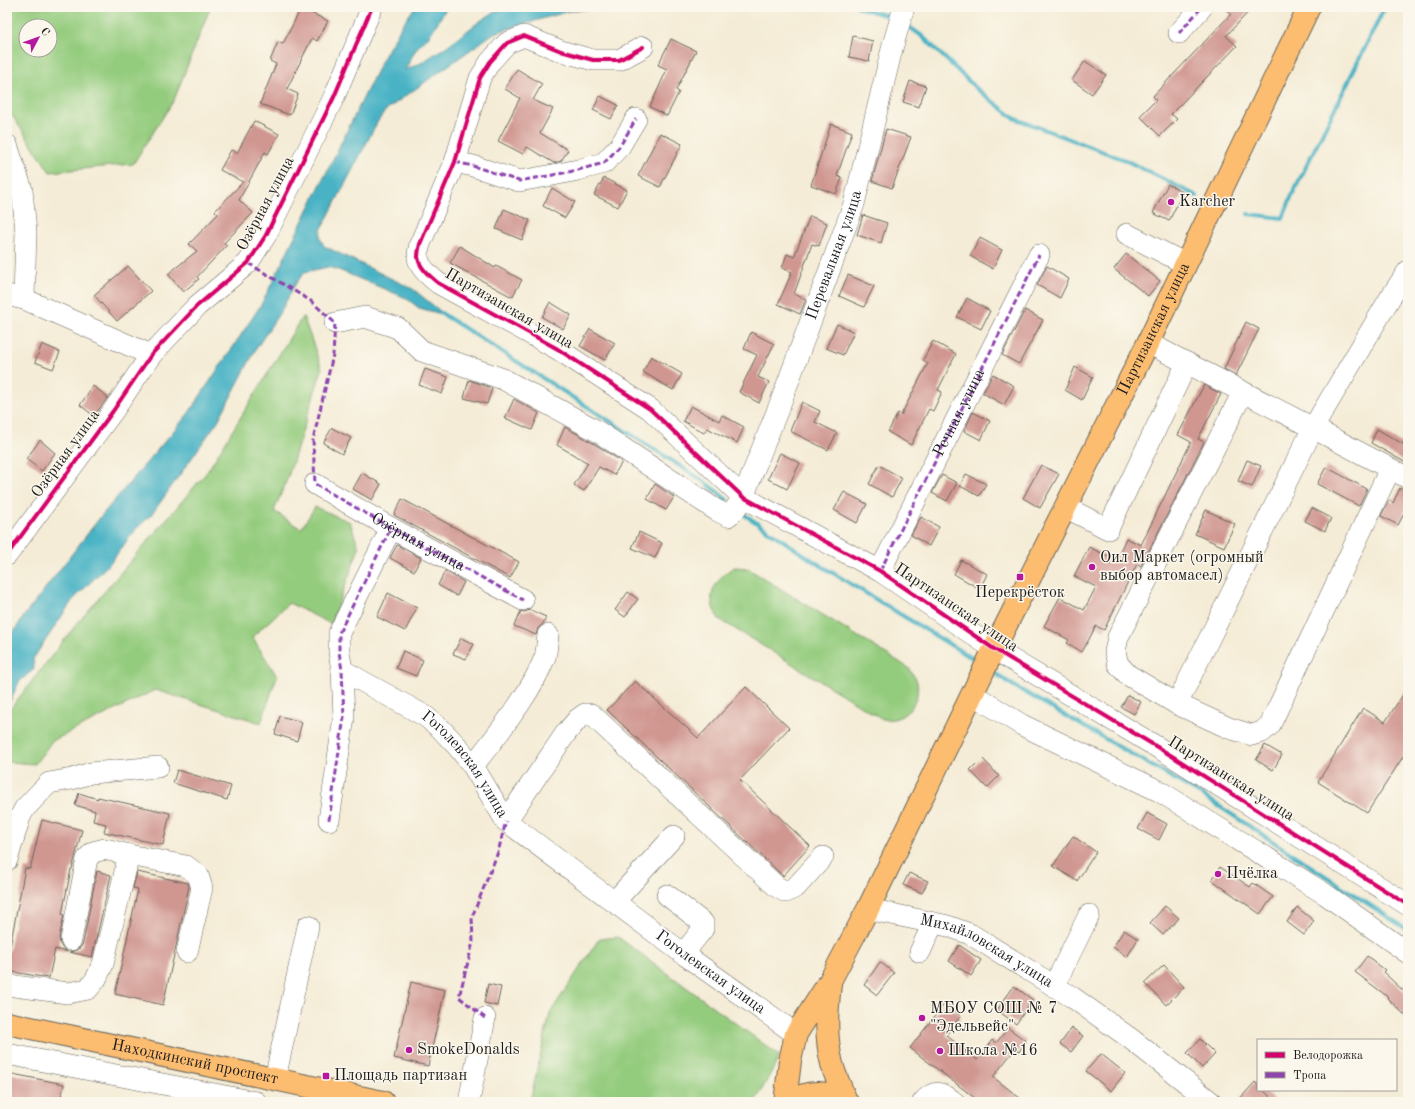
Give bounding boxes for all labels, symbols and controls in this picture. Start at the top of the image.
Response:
north arrow [18,18,58,58]
text: С [38,26,51,39]
street label: Озёрная улица [234,154,298,254]
street label: Перевальная улица [804,189,865,322]
place label: Karcher [1179,194,1236,210]
marker: Karcher [1166,197,1176,207]
street label: Партизанская улица [1115,260,1193,398]
street label: Партизанская улица [442,266,576,352]
street label: Речная улица [931,366,988,459]
street label: Озёрная улица [29,407,103,501]
street label: Озёрная улица [368,510,468,575]
place label: Оил Маркет (огромный выбор автомасел) [1100,549,1264,584]
street label: Партизанская улица [891,561,1021,655]
marker: Оил Маркет (огромный выбор автомасел) [1087,562,1097,572]
marker: Перекрёсток [1015,572,1025,582]
place label: Перекрёсток [975,585,1065,601]
street label: Гоголевская улица [418,708,510,821]
street label: Партизанская улица [1165,734,1297,824]
place label: Пчёлка [1226,866,1278,882]
marker: Пчёлка [1213,869,1223,879]
street label: Михайловская улица [919,912,1055,991]
street label: Гоголевская улица [652,928,768,1017]
place label: МБОУ СОШ № 7 "Эдельвейс" [930,1001,1058,1035]
marker: МБОУ СОШ № 7 "Эдельвейс" [917,1013,927,1023]
street label: Находкинский проспект [110,1037,280,1088]
legend [1257,1039,1397,1091]
place label: SmokeDonalds [417,1042,520,1058]
place label: Школа №16 [948,1043,1038,1059]
marker: SmokeDonalds [404,1045,414,1055]
marker: Школа №16 [935,1046,945,1056]
text: Велодорожка [1293,1050,1363,1062]
place label: Площадь партизан [334,1068,467,1084]
text: Тропа [1293,1070,1326,1082]
marker: Площадь партизан [321,1071,331,1081]

